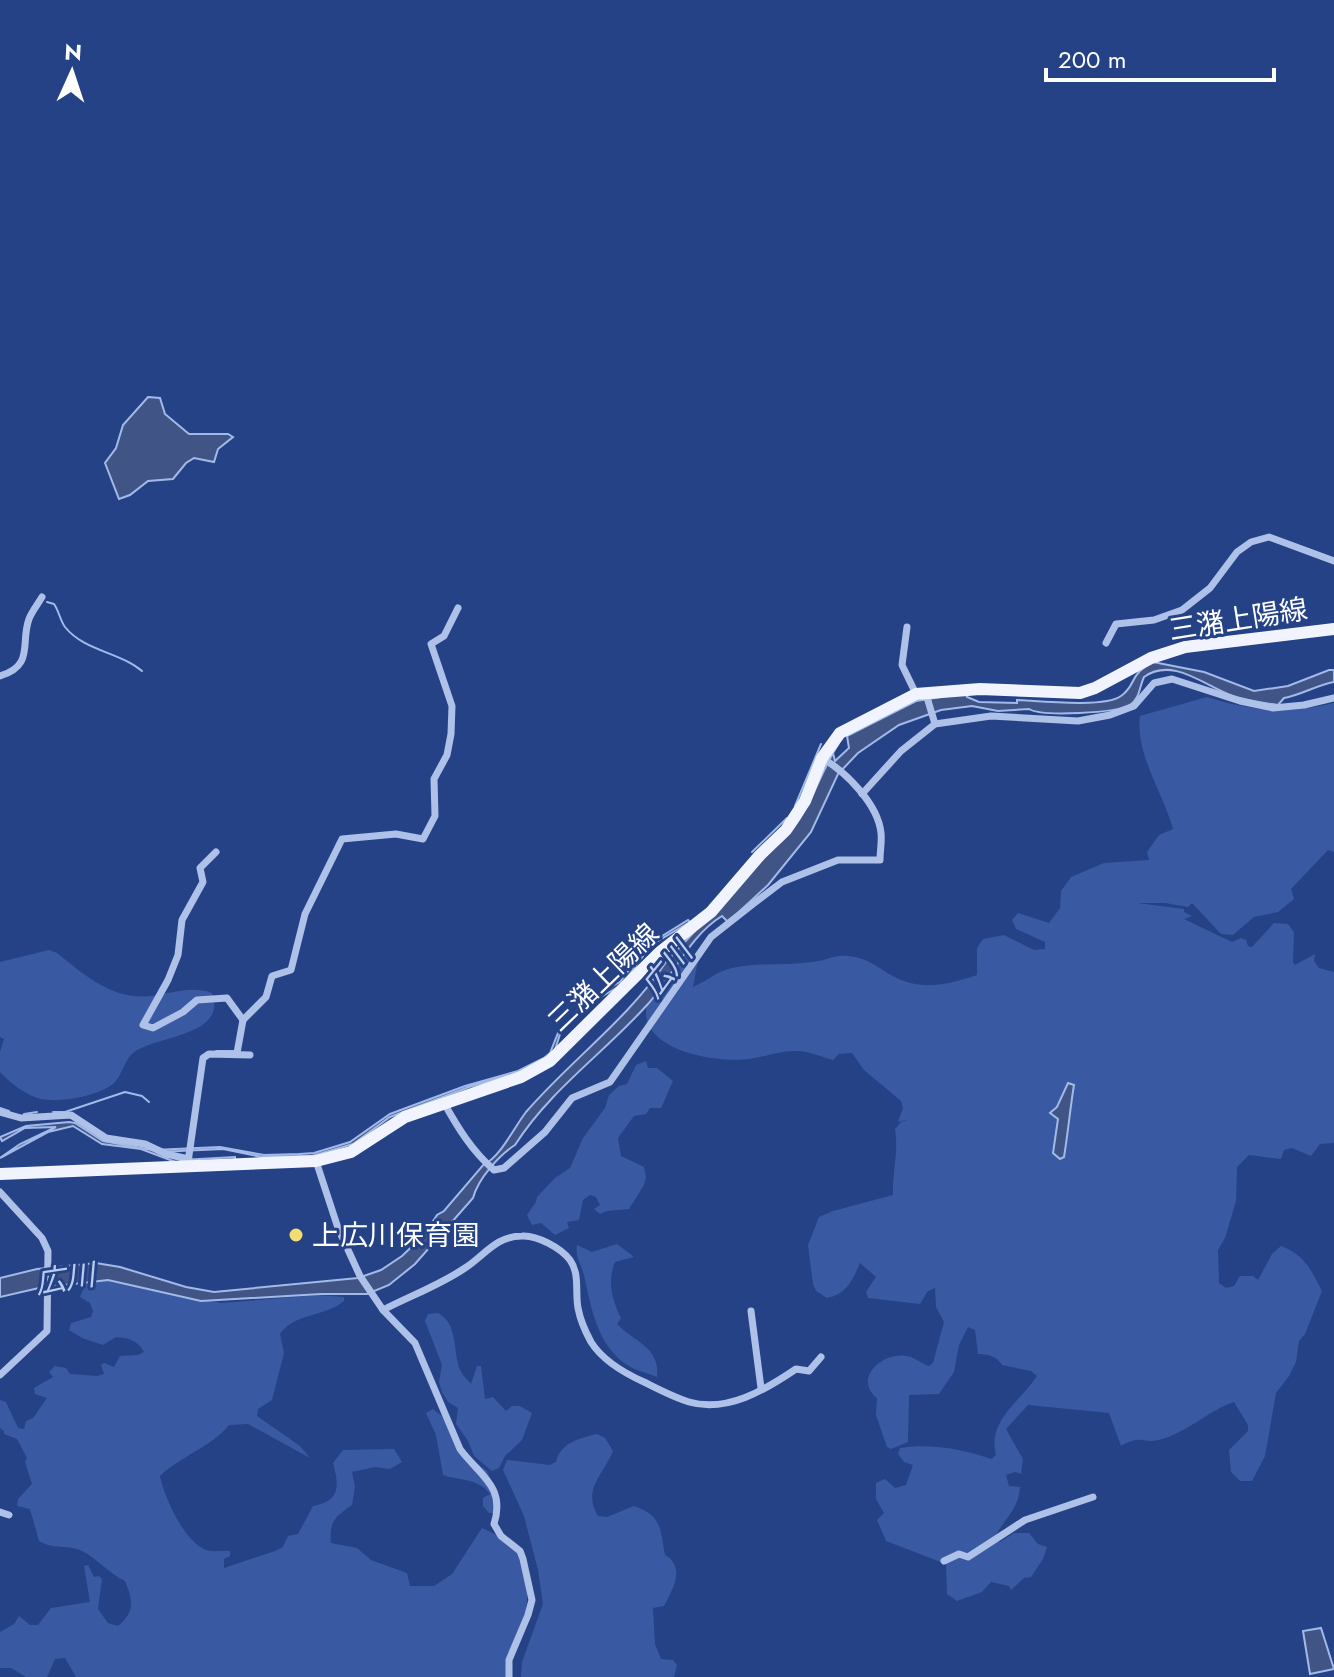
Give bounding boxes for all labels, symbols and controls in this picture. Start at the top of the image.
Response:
north arrow [32,32,112,112]
scale bar [1046,32,1274,82]
text: N [63,36,83,68]
text: 200 m [1058,42,1126,77]
street label: 三潴上陽線 [1166,588,1310,651]
street label: 三潴上陽線 [539,914,668,1041]
water label: 広川 [631,931,704,1007]
place label: 上広川保育園 [312,1215,480,1256]
marker: 上広川保育園 [287,1226,305,1244]
water label: 広川 [32,1252,101,1304]

